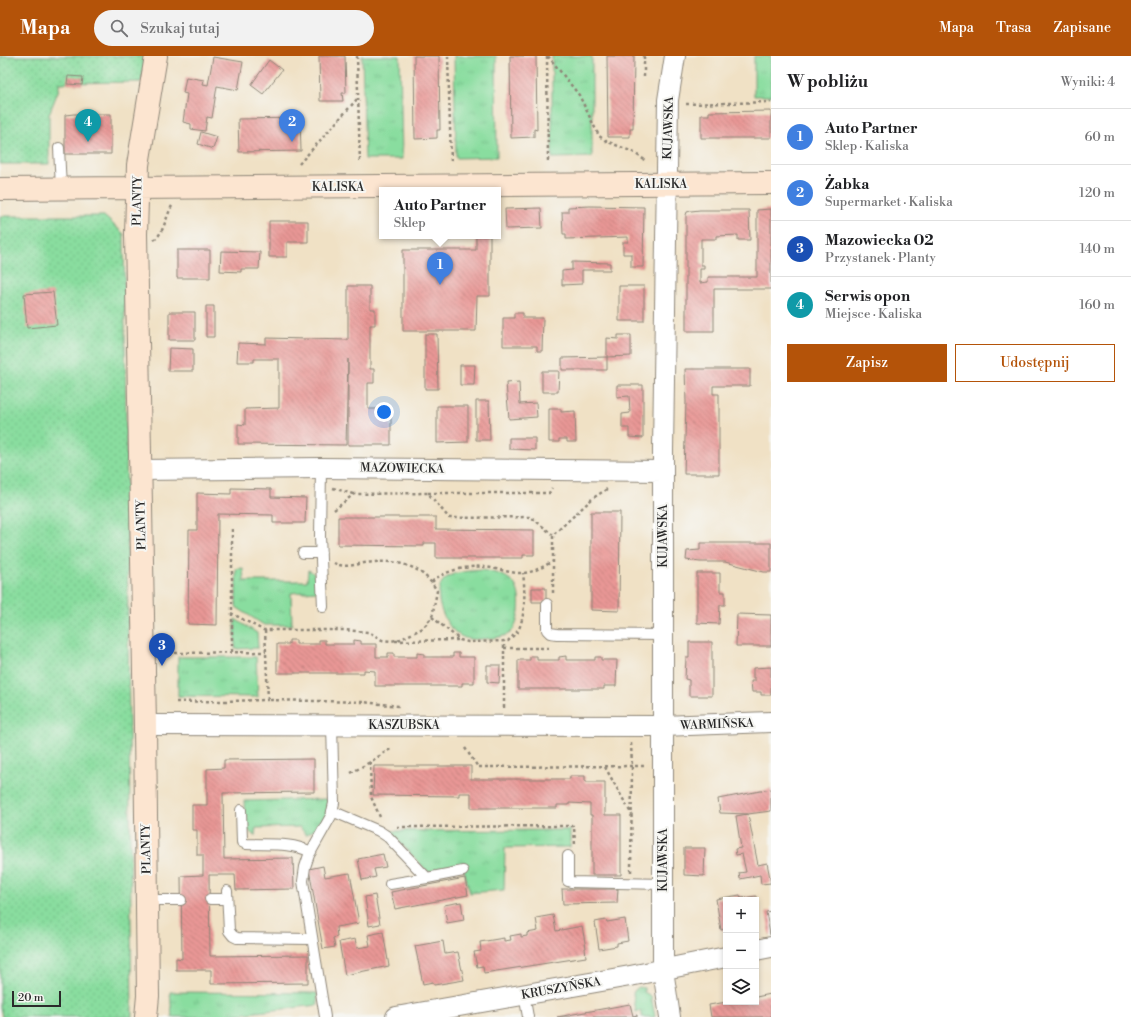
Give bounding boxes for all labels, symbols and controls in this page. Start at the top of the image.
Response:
search box [94,10,374,46]
text: Mapa [20,16,70,40]
icon: search [108,17,130,39]
text: Szukaj tutaj [140,19,220,38]
text: Mapa [939,19,974,37]
text: Trasa [996,19,1031,37]
text: Zapisane [1053,19,1111,37]
text: W pobliżu [787,71,868,93]
text: Wyniki: 4 [1061,74,1115,90]
street label: KUJAWSKA [660,95,677,160]
pin: 4 [75,109,101,142]
pin: 2 [279,109,305,142]
text: Auto Partner [825,119,918,138]
text: 1 [797,129,803,145]
text: 60 m [1084,129,1115,145]
text: Sklep · Kaliska [825,138,909,154]
street label: PLANTY [130,175,145,226]
text: Żabka [825,175,869,194]
street label: KALISKA [635,177,688,192]
street label: KALISKA [312,180,365,195]
text: 2 [796,185,804,201]
text: 120 m [1079,185,1115,201]
popup [379,187,501,239]
text: Supermarket · Kaliska [825,194,953,210]
text: Auto Partner [394,196,486,215]
text: Sklep [394,215,426,231]
text: Mazowiecka 02 [825,231,934,250]
text: 3 [796,241,804,257]
text: 140 m [1079,241,1115,257]
text: Przystanek · Planty [825,250,936,266]
pin: 1 [427,252,453,285]
text: Serwis opon [825,287,910,306]
text: 4 [796,297,804,313]
text: 160 m [1079,297,1115,313]
text: Miejsce · Kaliska [825,306,922,322]
button: Zapisz [787,344,947,382]
button: Udostępnij [955,344,1115,382]
your location [374,402,394,422]
street label: MAZOWIECKA [360,460,445,477]
street label: PLANTY [134,499,149,550]
street label: KUJAWSKA [656,504,671,568]
pin: 3 [149,633,175,666]
street label: WARMIŃSKA [679,714,755,733]
street label: KASZUBSKA [368,718,441,733]
street label: PLANTY [139,823,154,874]
street label: KUJAWSKA [656,828,671,892]
map controls [723,897,759,1005]
button: + [723,897,759,933]
button: − [723,933,759,969]
button: layers [723,969,759,1005]
street label: KRUSZYŃSKA [520,972,603,1003]
scale bar [12,989,61,1008]
text: 20 m [18,991,43,1005]

